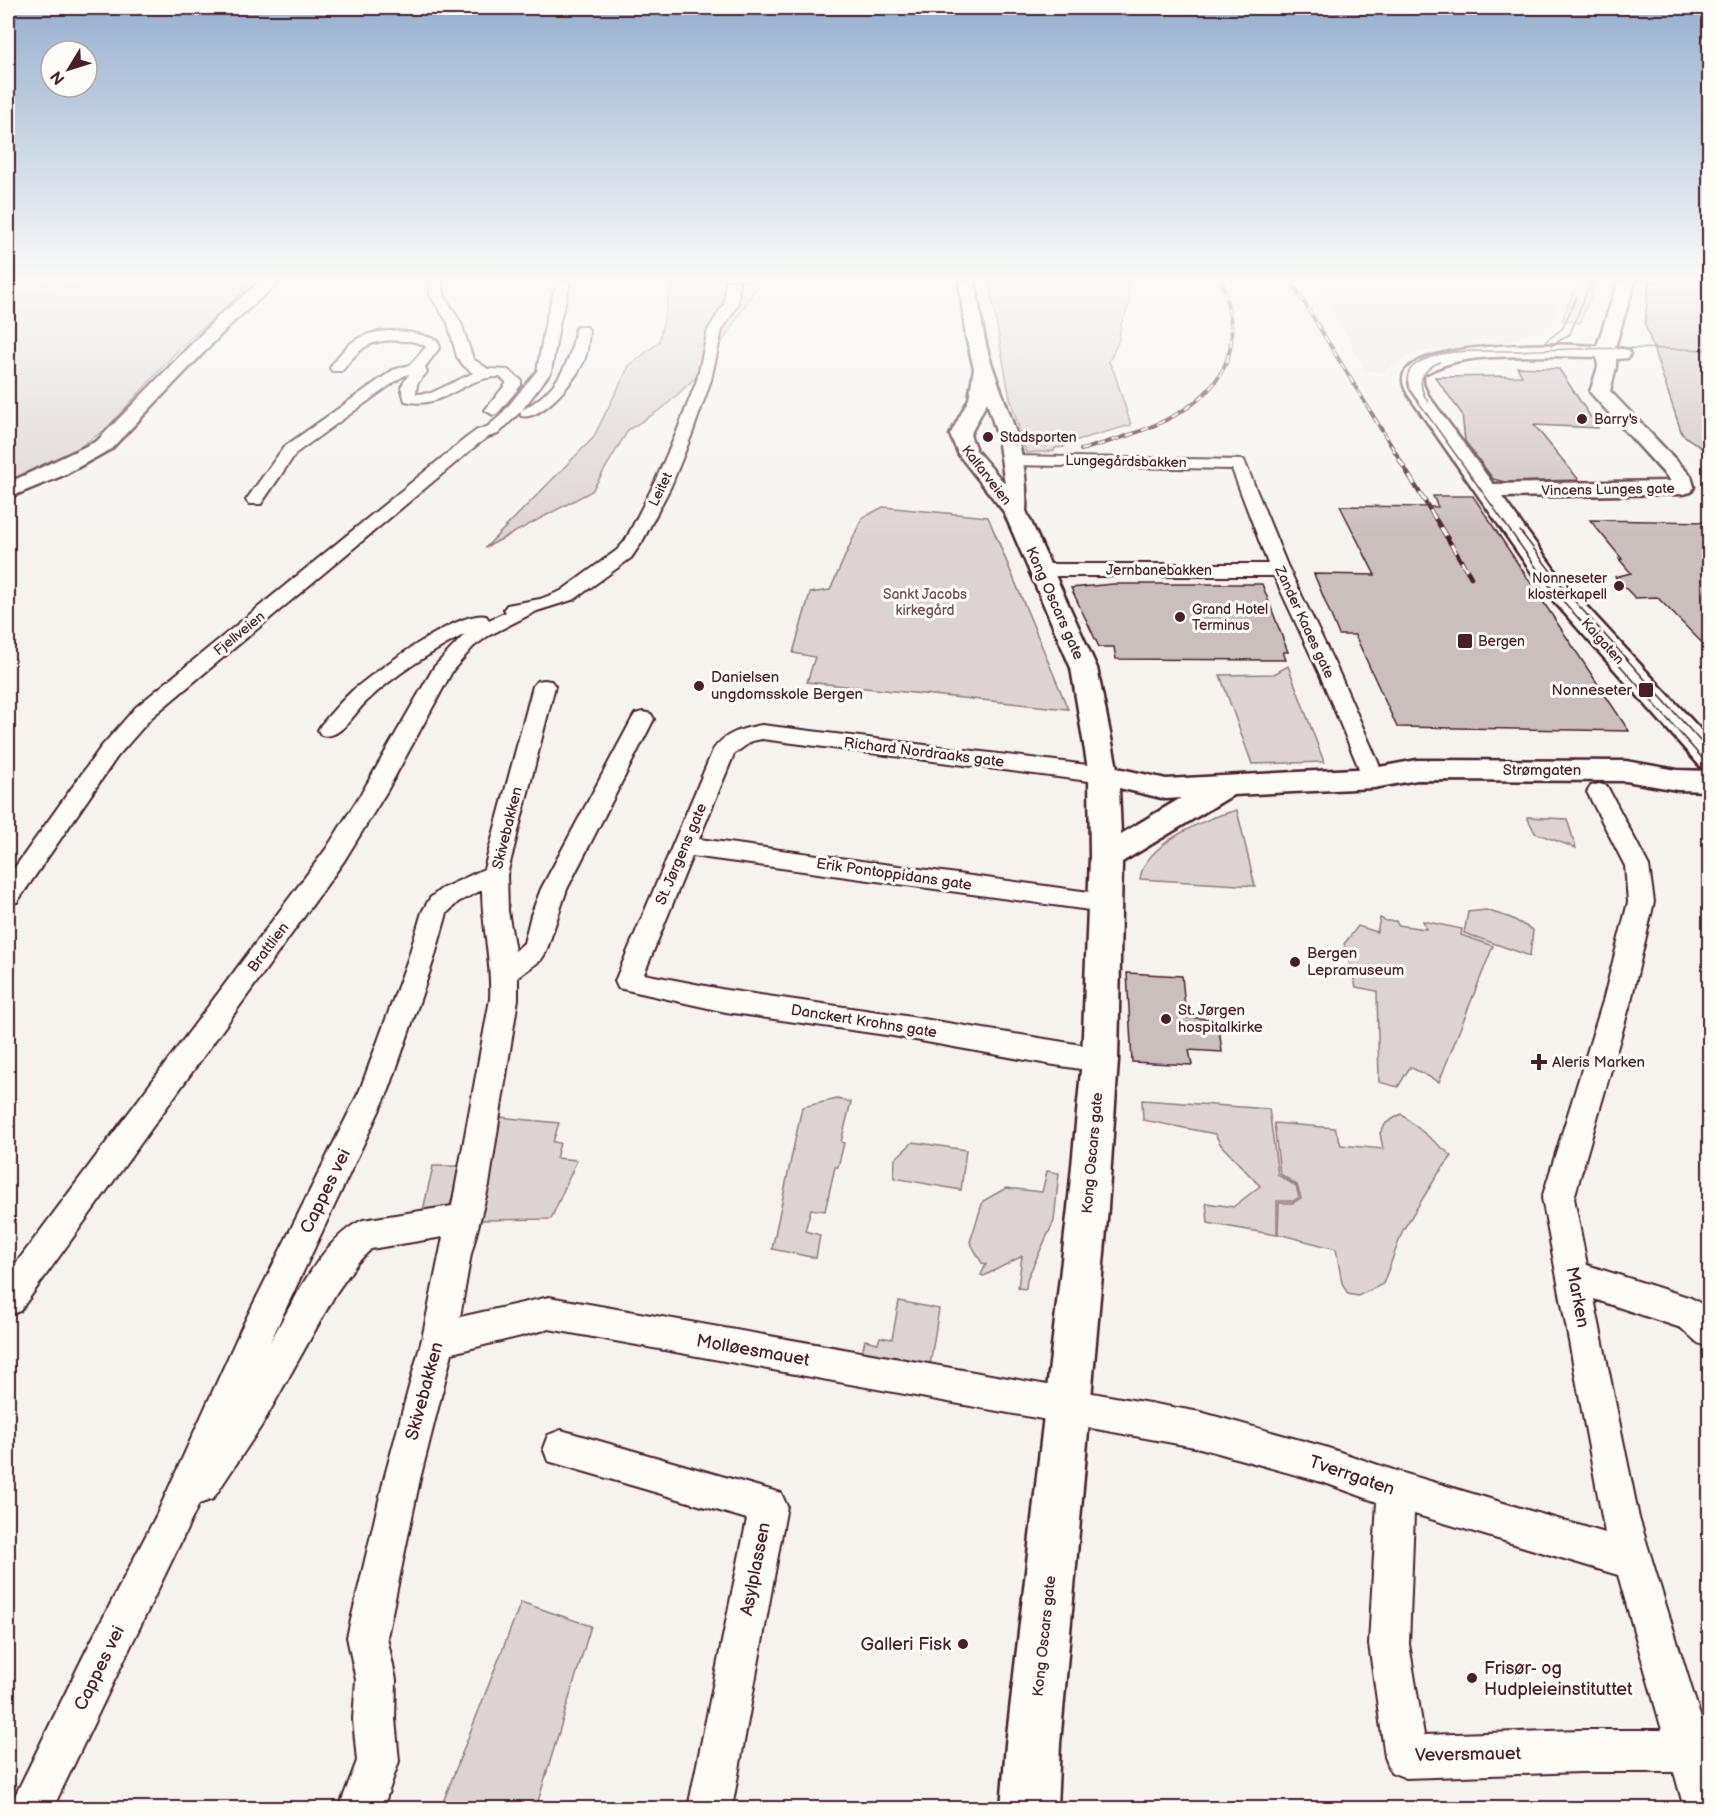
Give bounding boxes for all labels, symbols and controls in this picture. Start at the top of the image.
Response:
north arrow [39,39,99,99]
text: N [47,67,70,88]
place label: Barry's [1594,411,1638,428]
marker: Barry's [1575,412,1589,426]
place label: Stadsporten [1000,429,1077,446]
marker: Stadsporten [981,430,995,444]
street label: Kalfarveien [958,442,1015,509]
street label: Lungegårdsbakken [1065,452,1187,471]
street label: Leitet [645,469,676,509]
street label: Vincens Lunges gate [1541,480,1675,499]
street label: Kong Oscars gate [1021,544,1088,663]
street label: Jernbanebakken [1106,562,1212,579]
street label: Zander Kaaes gate [1271,563,1338,681]
place label: Nonneseter klosterkapell [1528,570,1608,603]
marker: Nonneseter klosterkapell [1612,579,1626,593]
park label: Sankt Jacobs kirkegård [883,586,967,619]
place label: Grand Hotel Terminus [1192,601,1268,634]
street label: Fjellveien [210,608,268,659]
marker: Grand Hotel Terminus [1173,610,1187,624]
street label: Kaigaten [1578,615,1628,668]
marker: Bergen [1456,632,1474,650]
place label: Bergen [1478,633,1525,650]
place label: Danielsen ungdomsskole Bergen [711,668,863,704]
marker: Danielsen ungdomsskole Bergen [692,679,706,693]
place label: Nonneseter [1552,681,1633,700]
marker: Nonneseter [1637,681,1655,699]
street label: Richard Nordraaks gate [843,733,1005,772]
street label: Strømgaten [1503,761,1581,780]
street label: Skivebakken [488,785,527,871]
street label: St. Jørgens gate [651,800,711,908]
street label: Erik Pontoppidans gate [815,854,973,895]
street label: Brattlien [244,919,293,976]
place label: Bergen Lepramuseum [1307,944,1404,980]
marker: Bergen Lepramuseum [1288,955,1302,969]
street label: Danckert Krohns gate [790,1001,938,1042]
place label: St. Jørgen hospitalkirke [1178,1001,1263,1037]
marker: St. Jørgen hospitalkirke [1159,1012,1173,1026]
marker: Aleris Marken [1530,1053,1548,1071]
place label: Aleris Marken [1552,1053,1645,1072]
street label: Kong Oscars gate [1078,1092,1107,1214]
street label: Cappes vei [296,1145,355,1237]
street label: Marken [1561,1265,1594,1329]
street label: Molløesmauet [695,1330,812,1371]
street label: Skivebakken [401,1340,448,1443]
street label: Tverrgaten [1306,1451,1397,1500]
street label: Asylplassen [736,1521,775,1618]
street label: Kong Oscars gate [1029,1574,1060,1698]
street label: Cappes vei [70,1622,129,1714]
place label: Galleri Fisk [860,1634,951,1655]
marker: Galleri Fisk [956,1637,970,1651]
place label: Frisør- og Hudpleieinstituttet [1484,1658,1633,1700]
marker: Frisør- og Hudpleieinstituttet [1465,1671,1479,1685]
street label: Veversmauet [1415,1743,1522,1766]

